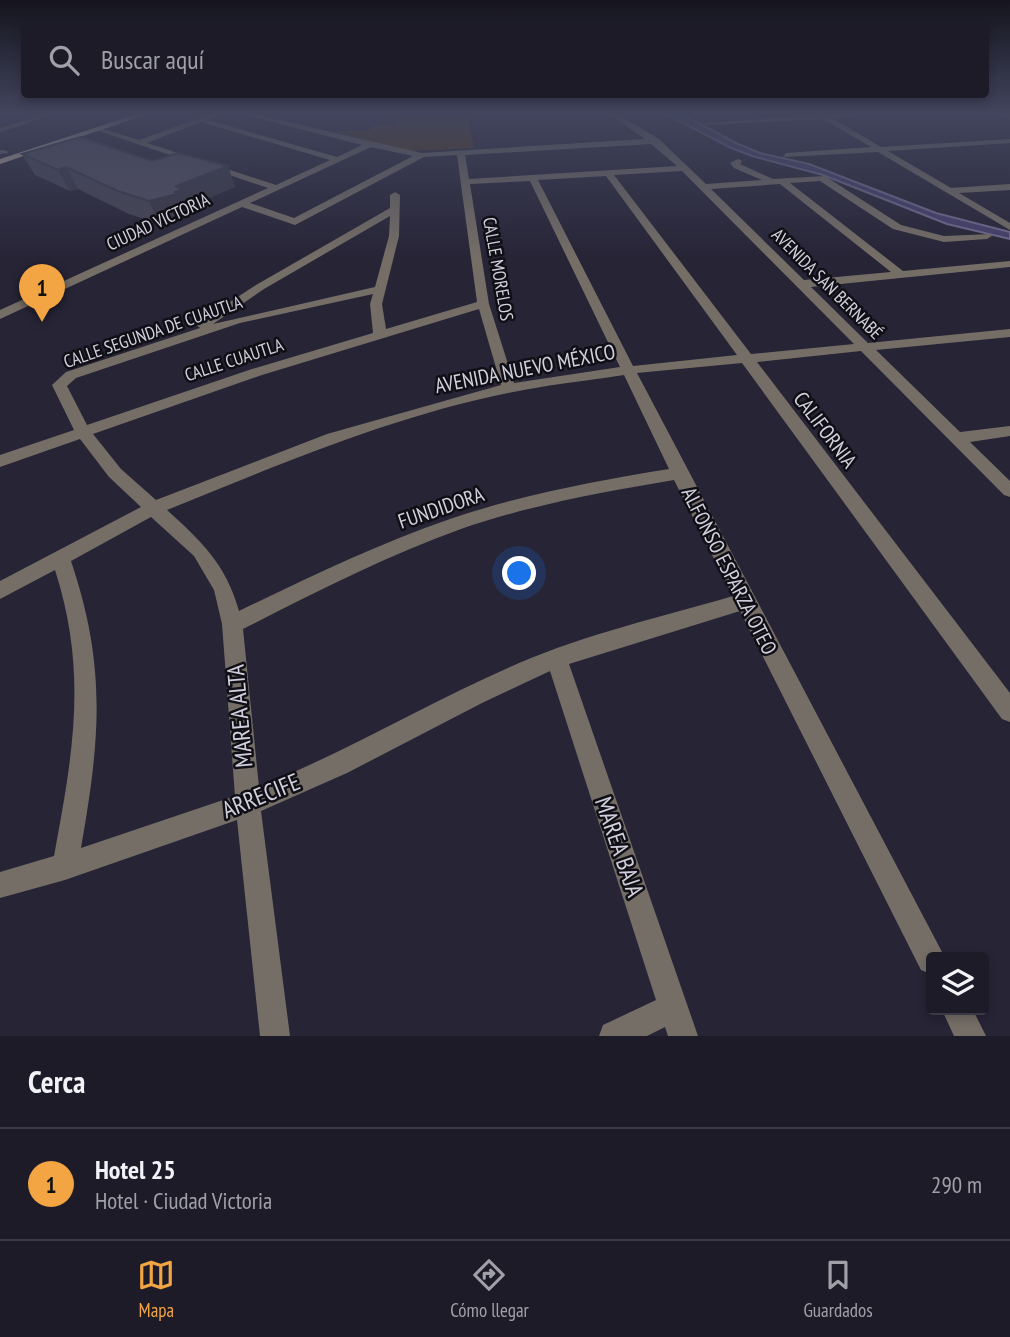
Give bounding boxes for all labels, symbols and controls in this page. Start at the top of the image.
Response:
search box [21,21,989,98]
icon: search [45,41,83,79]
text: Buscar aquí [101,43,204,76]
street label: CIUDAD VICTORIA [103,187,213,255]
street label: CALLE MORELOS [478,215,519,323]
street label: AVENIDA SAN BERNABÉ [767,223,888,344]
pin: 1 [19,264,65,322]
street label: CALLE SEGUNDA DE CUAUTLA [60,290,246,373]
street label: CALLE CUAUTLA [182,333,287,386]
street label: AVENIDA NUEVO MÉXICO [432,338,617,399]
street label: CALIFORNIA [788,386,863,473]
street label: FUNDIDORA [394,480,487,535]
street label: ALFONSO ESPARZA OTEO [676,483,783,659]
your location [502,556,536,590]
street label: MAREA ALTA [220,663,259,769]
street label: ARRECIFE [217,766,304,825]
street label: MAREA BAJA [588,793,651,902]
map controls [926,952,989,1015]
button: layers [926,952,989,1015]
text: Cerca [28,1062,85,1101]
text: Hotel 25 [95,1153,176,1186]
text: 1 [46,1170,57,1199]
text: 290 m [931,1170,982,1199]
text: Hotel · Ciudad Victoria [95,1186,272,1215]
tab: Mapa [137,1256,175,1322]
tab: Cómo llegar [450,1256,529,1322]
tab: Guardados [804,1256,873,1322]

